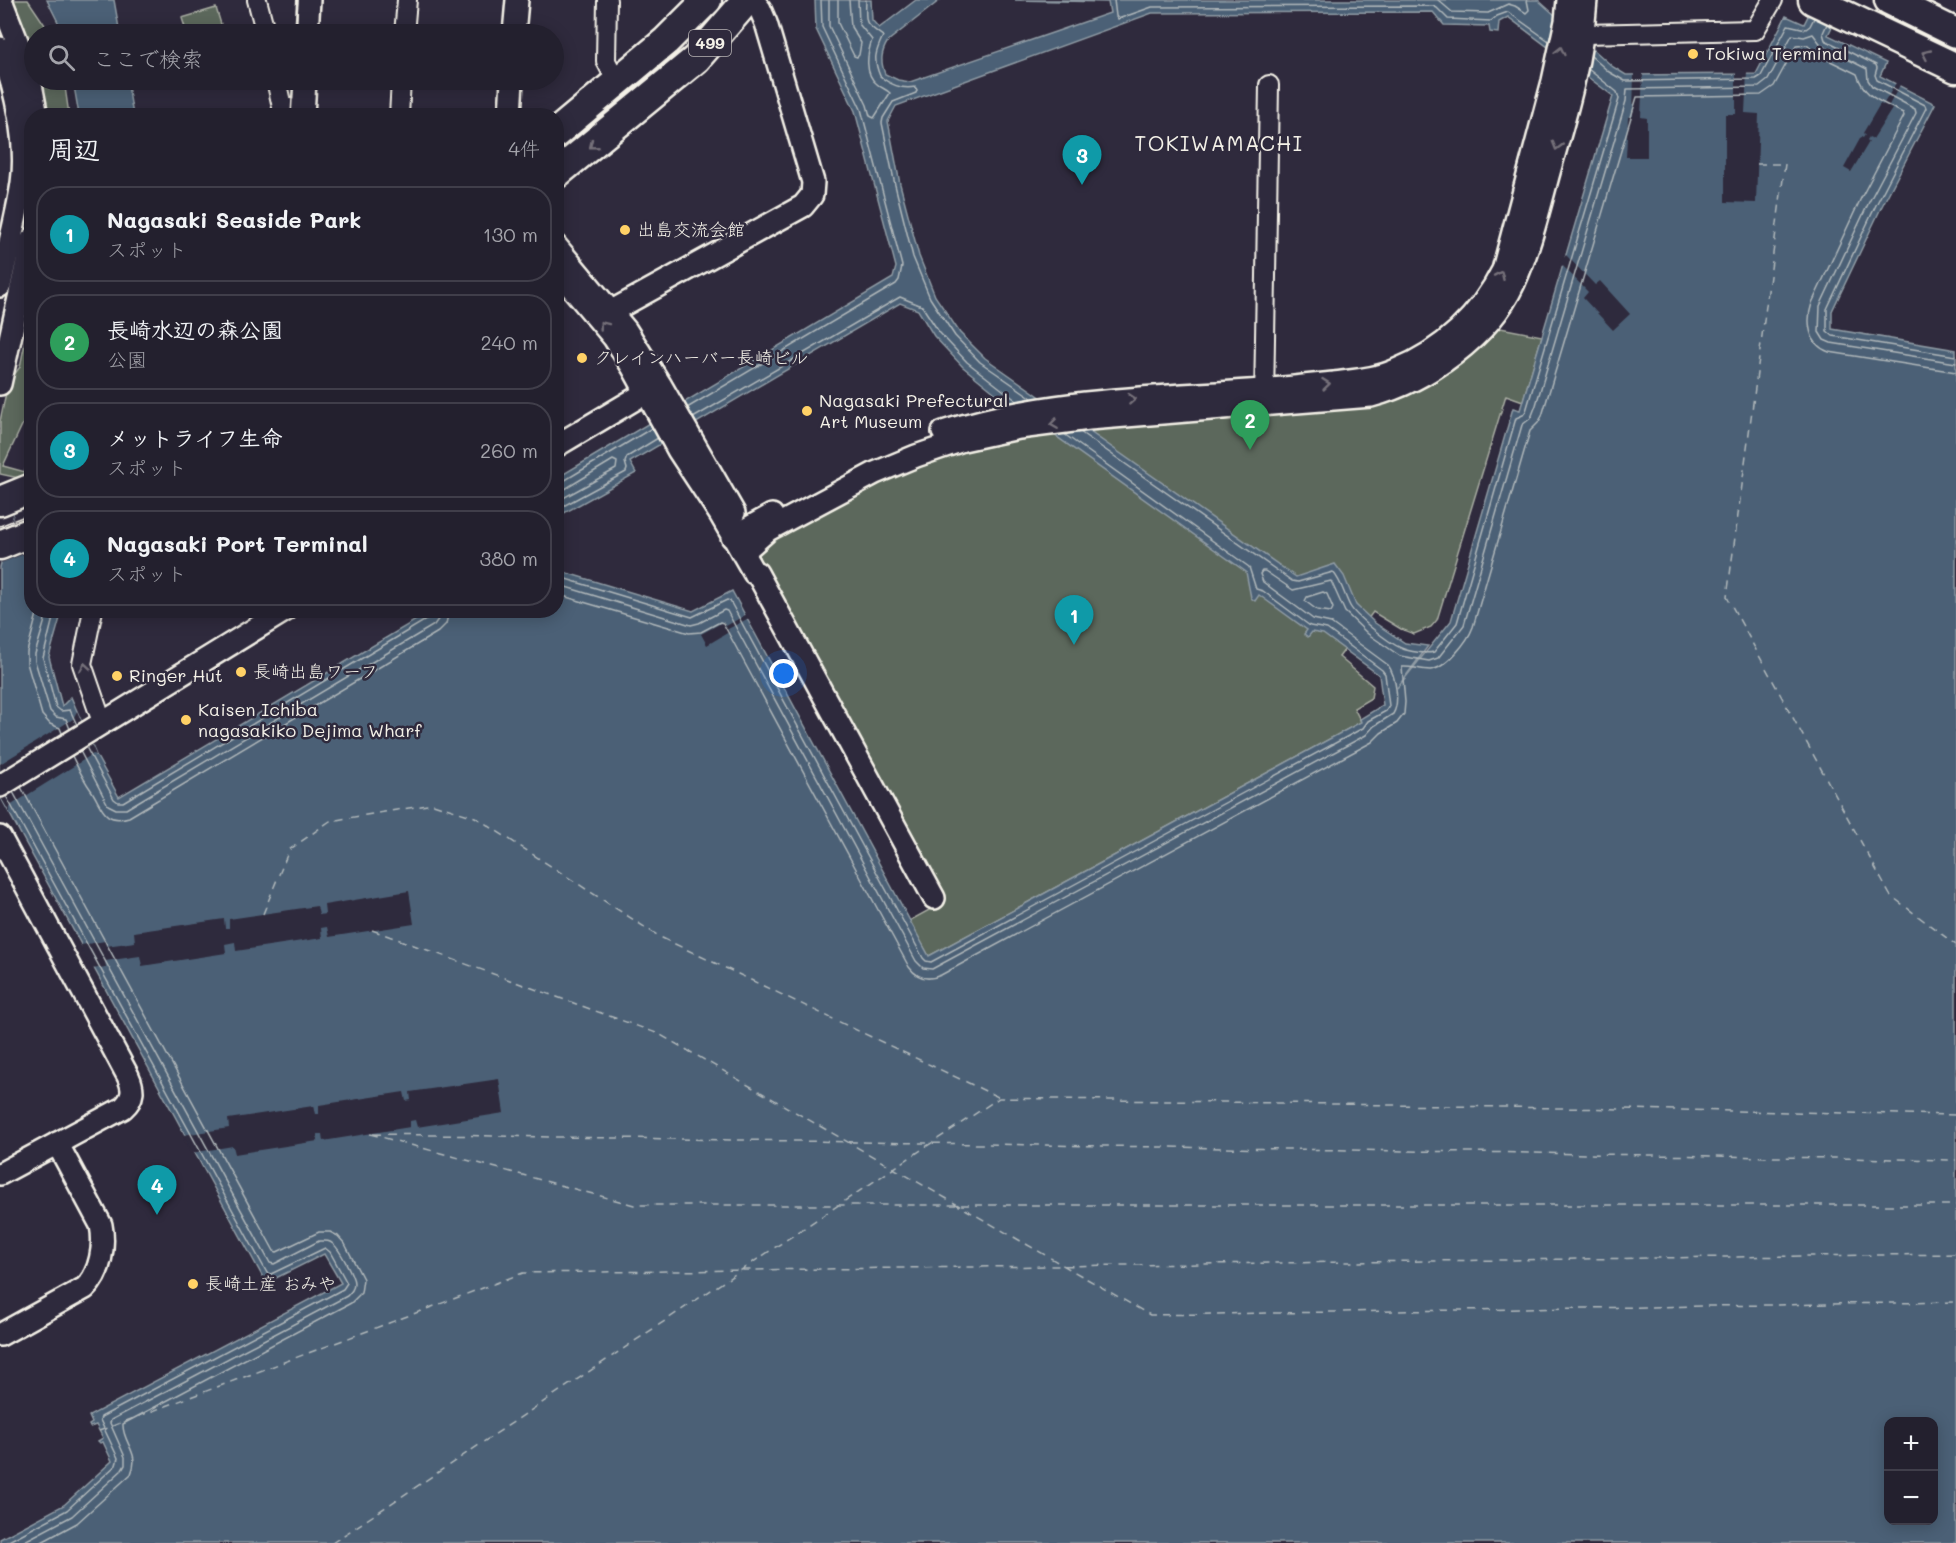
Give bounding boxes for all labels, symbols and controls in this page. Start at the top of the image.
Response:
search box [24,24,564,90]
road number: 499 [689,30,731,56]
icon: search [45,41,78,74]
place label: Tokiwa Terminal [1705,41,1847,65]
text: ここで検索 [93,44,203,73]
one-way arrow [1552,47,1565,57]
marker: Tokiwa Terminal [1686,47,1700,61]
one-way arrow [1922,49,1933,61]
district label: TOKIWAMACHI [1135,129,1303,156]
text: 周辺 [48,132,100,166]
text: 4件 [508,135,540,161]
pin: 3 [1062,136,1102,185]
one-way arrow [588,138,599,149]
one-way arrow [1552,140,1564,151]
text: Nagasaki Seaside Park [107,205,361,234]
place label: 出島交流会館 [637,217,745,241]
text: 1 [65,221,74,247]
text: 130 m [483,221,538,247]
marker: 出島交流会館 [618,223,632,237]
text: スポット [107,236,187,262]
one-way arrow [1493,270,1505,281]
text: 長崎水辺の森公園 [107,315,283,344]
one-way arrow [600,321,611,332]
text: 2 [64,329,75,355]
text: 240 m [480,329,538,355]
place label: クレインハーバー長崎ビル [594,345,808,369]
text: 公園 [107,346,147,372]
marker: クレインハーバー長崎ビル [575,351,589,365]
one-way arrow [1322,378,1331,391]
place label: Nagasaki Prefectural Art Museum [819,388,1008,433]
one-way arrow [1127,393,1136,406]
pin: 2 [1230,400,1270,450]
marker: Nagasaki Prefectural Art Museum [800,404,814,418]
one-way arrow [1050,417,1059,429]
text: メットライフ生命 [107,423,283,452]
text: 3 [64,437,76,463]
text: 260 m [480,437,538,463]
text: スポット [107,454,187,480]
text: Nagasaki Port Terminal [107,529,368,558]
text: 4 [63,545,76,571]
text: 380 m [480,545,538,571]
text: スポット [107,560,187,586]
pin: 1 [1054,596,1094,645]
place label: 長崎出島ワーフ [253,659,378,683]
your location [769,659,798,688]
one-way arrow [79,662,91,672]
place label: Ringer Hut [129,663,223,687]
marker: 長崎出島ワーフ [234,665,248,679]
marker: Ringer Hut [110,669,124,683]
place label: Kaisen Ichiba nagasakiko Dejima Wharf [198,697,422,742]
marker: Kaisen Ichiba nagasakiko Dejima Wharf [179,713,193,727]
pin: 4 [138,1166,176,1215]
place label: 長崎土産 おみや [205,1271,336,1295]
marker: 長崎土産 おみや [186,1277,200,1291]
map controls [1884,1417,1938,1525]
button: + [1884,1417,1938,1471]
button: − [1884,1471,1938,1525]

